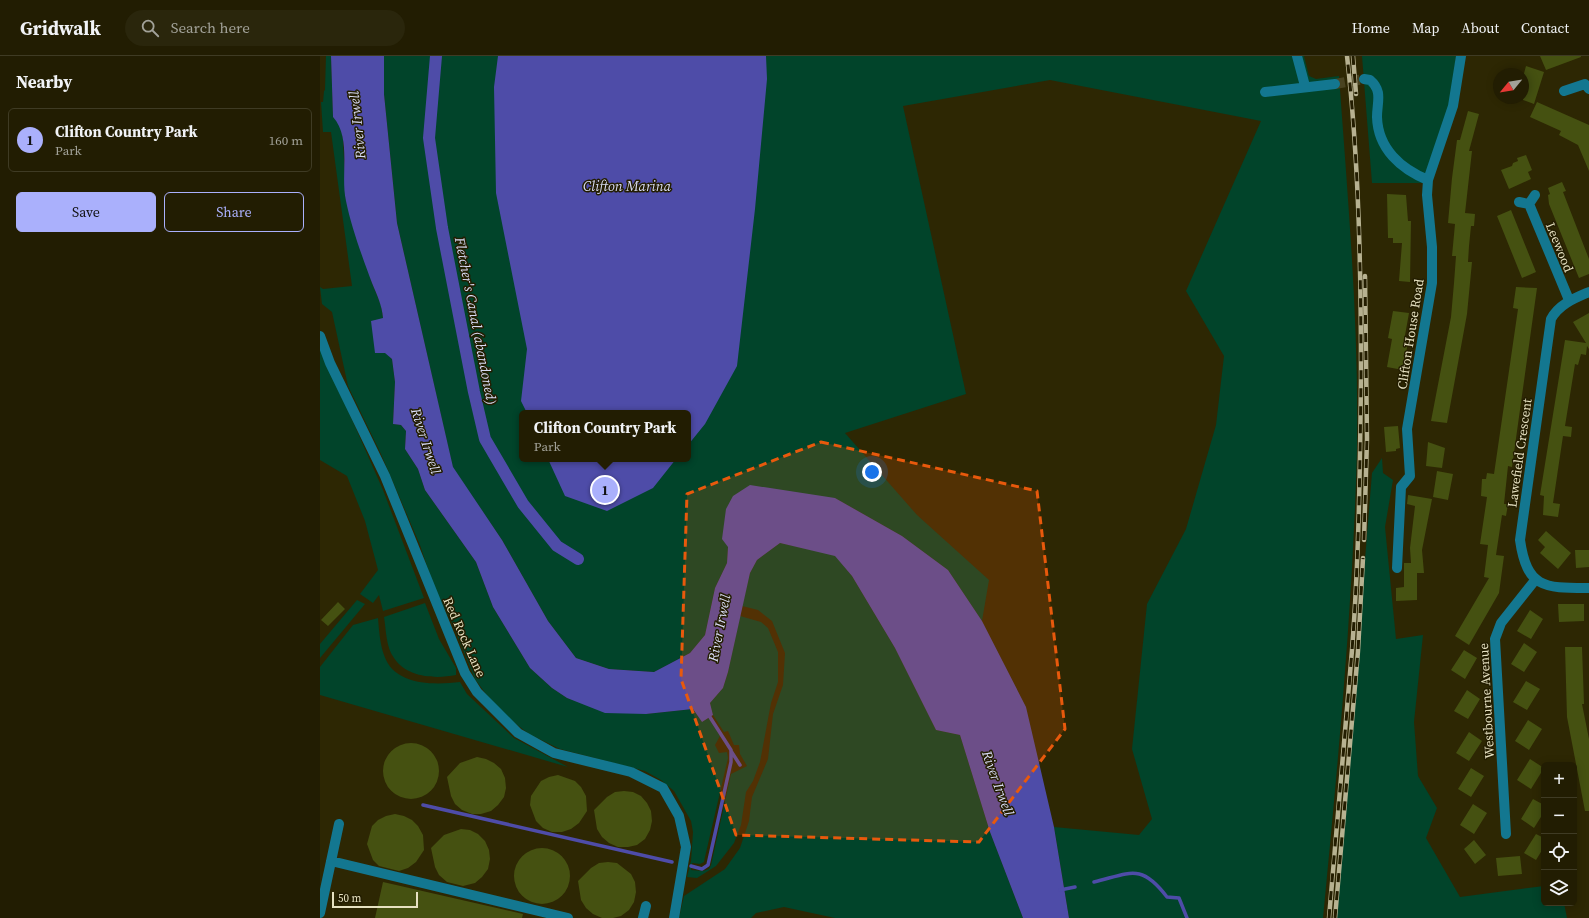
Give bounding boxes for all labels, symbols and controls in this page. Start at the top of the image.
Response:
search box [125,10,405,46]
text: Gridwalk [20,15,101,41]
icon: search [139,17,161,39]
text: Search here [171,17,250,38]
text: Home [1352,18,1390,38]
text: Map [1412,18,1439,38]
text: About [1461,18,1499,38]
text: Contact [1521,18,1569,38]
north arrow [1493,68,1529,104]
text: Nearby [16,70,72,94]
water label: River Irwell [343,90,371,161]
text: Clifton Country Park [55,121,197,142]
text: 1 [26,132,34,149]
text: 160 m [269,132,303,149]
text: Park [55,142,82,159]
water label: Clifton Marina [583,176,672,196]
button: Save [16,192,156,232]
button: Share [164,192,304,232]
street label: Leewood [1542,220,1577,275]
water label: Fletcher's Canal (abandoned) [450,234,502,407]
street label: Clifton House Road [1393,277,1428,391]
street label: Lawefield Crescent [1503,397,1536,509]
water label: River Irwell [406,405,446,477]
popup [519,410,691,462]
text: Clifton Country Park [534,417,676,438]
text: Park [534,438,561,455]
your location [862,462,882,482]
pin: 1 [592,475,618,505]
water label: River Irwell [702,593,735,664]
street label: Red Rock Lane [439,594,490,680]
street label: Westbourne Avenue [1475,642,1498,759]
water label: River Irwell [977,747,1019,819]
map controls [1541,762,1577,906]
button: + [1541,762,1577,798]
button: − [1541,798,1577,834]
button: locate [1541,834,1577,870]
button: layers [1541,870,1577,906]
scale bar [332,890,418,909]
text: 50 m [338,891,361,906]

